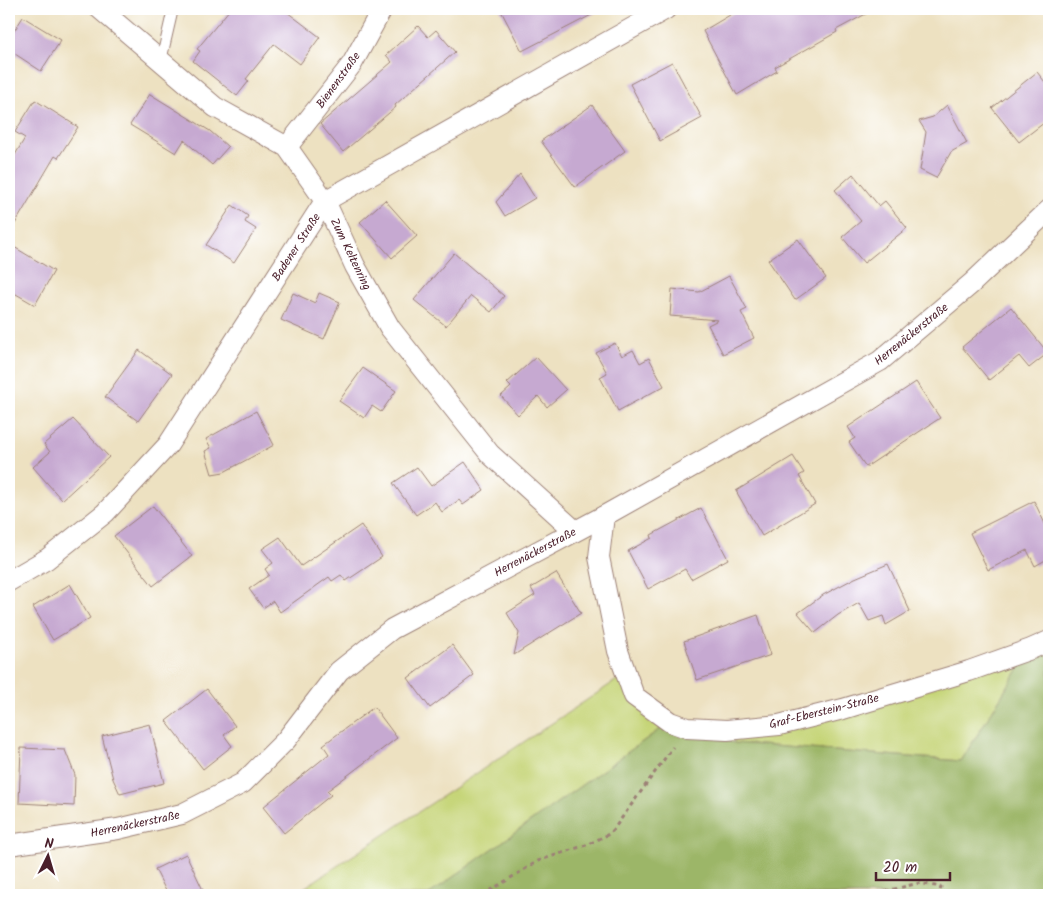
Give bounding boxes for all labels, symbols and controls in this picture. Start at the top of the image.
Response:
street label: Bienenstraße [311,48,366,113]
street label: Badener Straße [267,209,326,285]
street label: Zum Keltenring [325,215,376,294]
street label: Herrenäckerstraße [870,298,953,370]
street label: Herrenäckerstraße [491,522,580,582]
street label: Graf-Eberstein-Straße [767,689,882,734]
street label: Herrenäckerstraße [89,806,182,843]
north arrow [22,832,72,882]
text: N [44,833,55,855]
scale bar [876,849,949,881]
text: 20 m [883,856,917,880]

